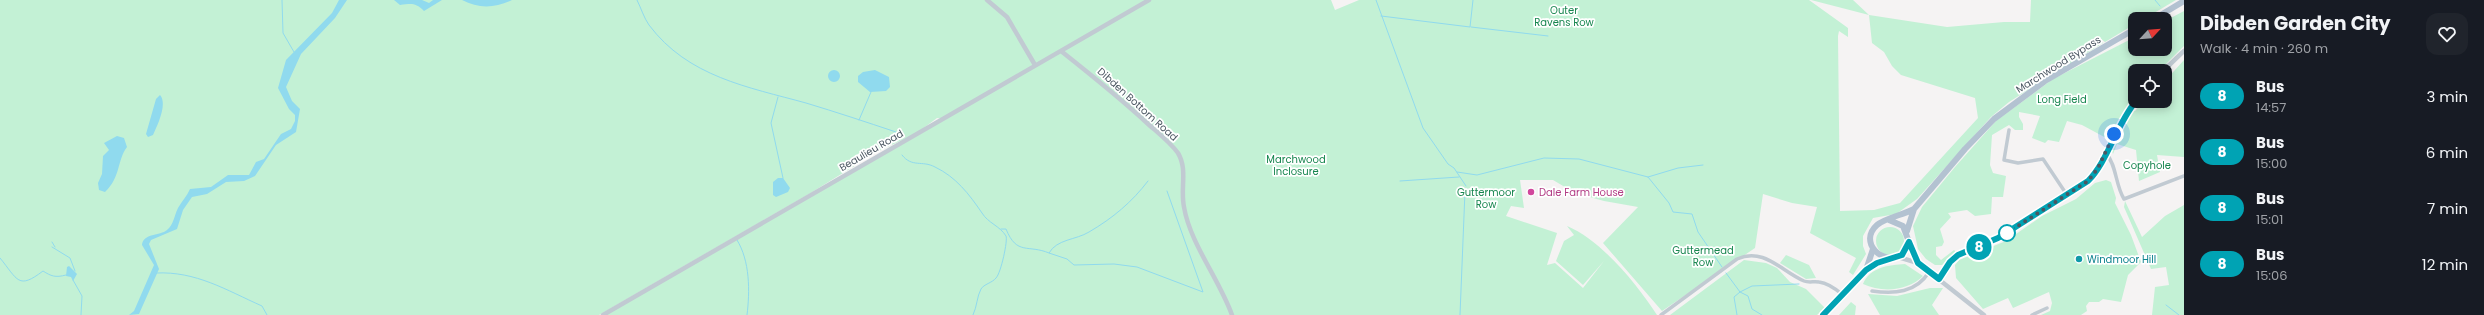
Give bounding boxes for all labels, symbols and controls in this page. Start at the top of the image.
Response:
park label: Outer Ravens Row [1534,3,1595,30]
text: Dibden Garden City [2200,10,2391,37]
north arrow [2128,12,2172,56]
map controls [2128,12,2172,108]
button: heart [2426,13,2468,55]
street label: Marchwood Bypass [2013,32,2104,97]
text: Walk · 4 min · 260 m [2200,39,2328,58]
street label: Dibden Bottom Road [1094,64,1181,145]
button: locate [2128,64,2172,108]
text: Bus [2256,76,2284,97]
text: 8 [2217,86,2227,106]
text: 3 min [2426,86,2468,107]
park label: Long Field [2037,92,2087,107]
text: 14:57 [2256,98,2286,117]
your location [2104,124,2124,144]
street label: Beaulieu Road [836,126,906,175]
text: Bus [2256,132,2284,153]
text: 8 [2217,142,2227,162]
text: 6 min [2426,142,2468,163]
park label: Marchwood Inclosure [1266,152,1326,179]
text: 15:00 [2256,154,2287,173]
park label: Copyhole [2123,158,2171,173]
park label: Guttermoor Row [1457,185,1515,212]
place label: Dale Farm House [1539,185,1624,200]
marker: Dale Farm House [1526,187,1536,197]
text: Bus [2256,188,2284,209]
text: 8 [2217,198,2227,218]
text: 7 min [2427,198,2468,219]
text: 15:01 [2256,210,2283,229]
unlabelled marker [1998,224,2016,242]
line badge: 8 [1966,234,1992,260]
text: 8 [1974,237,1984,257]
park label: Guttermead Row [1672,243,1734,270]
text: Bus [2256,244,2284,265]
place label: Windmoor Hill [2087,252,2156,267]
marker: Windmoor Hill [2074,254,2084,264]
text: 8 [2217,254,2227,274]
text: 12 min [2422,254,2468,275]
text: 15:06 [2256,266,2288,285]

